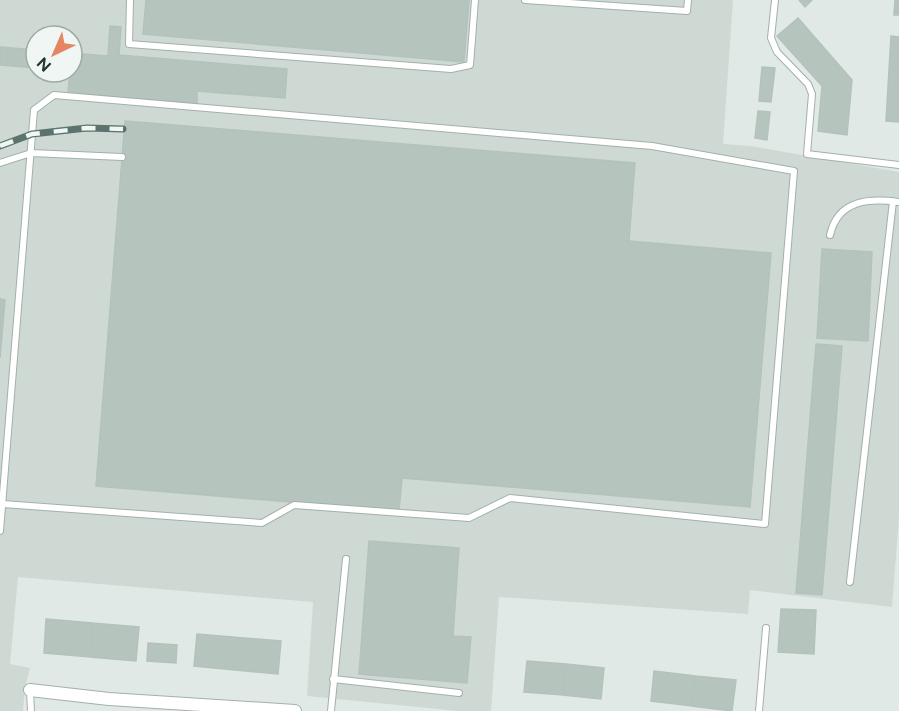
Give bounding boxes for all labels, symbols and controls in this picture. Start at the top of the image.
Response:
north arrow [24,24,84,84]
text: N [33,53,55,76]

